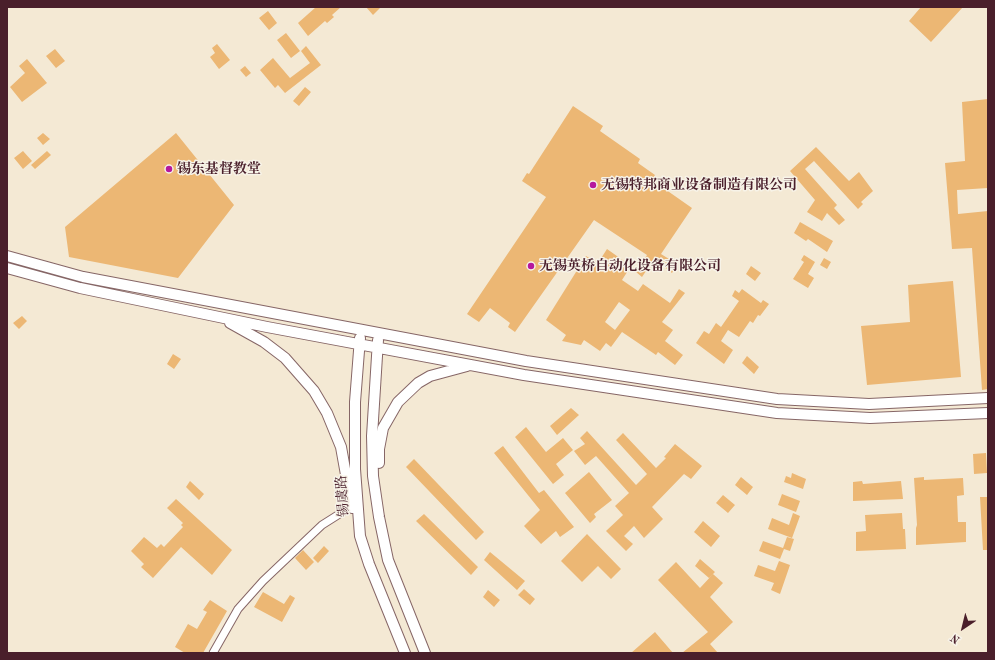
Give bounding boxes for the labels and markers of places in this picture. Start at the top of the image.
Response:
place label: 锡东基督教堂 [177,161,261,177]
marker: 锡东基督教堂 [164,164,174,174]
place label: 无锡特邦商业设备制造有限公司 [601,177,797,193]
marker: 无锡特邦商业设备制造有限公司 [588,180,598,190]
place label: 无锡英桥自动化设备有限公司 [539,258,721,274]
marker: 无锡英桥自动化设备有限公司 [526,261,536,271]

